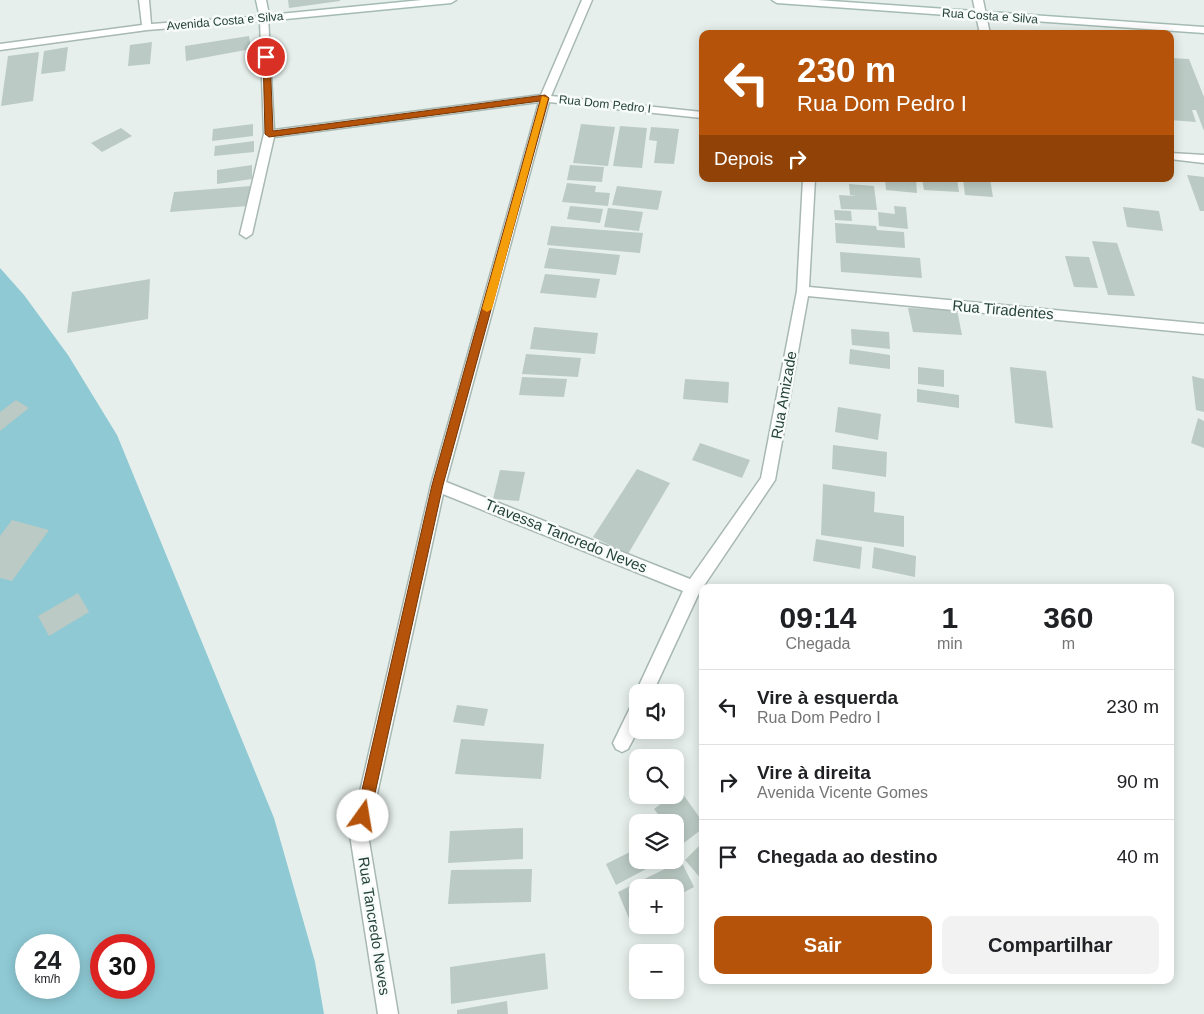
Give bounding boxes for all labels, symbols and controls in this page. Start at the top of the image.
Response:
street label: Rua Costa e Silva [942,6,1039,26]
street label: Avenida Costa e Silva [166,9,284,33]
pin [245,36,287,78]
icon: arrive [252,43,280,71]
icon: left [714,50,779,115]
text: 230 m [797,50,896,89]
text: Rua Dom Pedro I [797,91,967,116]
street label: Rua Dom Pedro I [558,92,652,116]
icon: right [783,145,811,173]
text: Depois [714,148,773,169]
street label: Rua Tiradentes [952,297,1054,322]
street label: Rua Amizade [767,350,800,440]
street label: Travessa Tancredo Neves [483,495,650,576]
text: 09:14 [780,601,856,634]
text: 1 [941,601,958,634]
text: 360 [1043,601,1093,634]
text: Chegada [785,635,850,652]
text: min [937,635,963,652]
text: m [1062,635,1075,652]
map controls [629,684,684,999]
button: sound [629,684,684,739]
text: Vire à esquerda [757,687,898,708]
icon: left [714,693,742,721]
text: 230 m [1106,696,1159,717]
text: Rua Dom Pedro I [757,709,881,726]
button: search [629,749,684,804]
text: Vire à direita [757,762,871,783]
icon: right [714,768,742,796]
text: 90 m [1117,771,1159,792]
text: Avenida Vicente Gomes [757,784,928,801]
position arrow [336,789,388,841]
button: layers [629,814,684,869]
icon: arrive [714,843,742,871]
text: Chegada ao destino [757,846,938,867]
text: 40 m [1117,846,1159,867]
street label: Rua Tancredo Neves [355,856,394,996]
button: + [629,879,684,934]
button: Sair [714,916,932,974]
button: Compartilhar [942,916,1159,974]
speed limit sign: 30 [90,934,155,999]
button: − [629,944,684,999]
text: 24 [34,946,61,974]
text: km/h [34,972,61,986]

